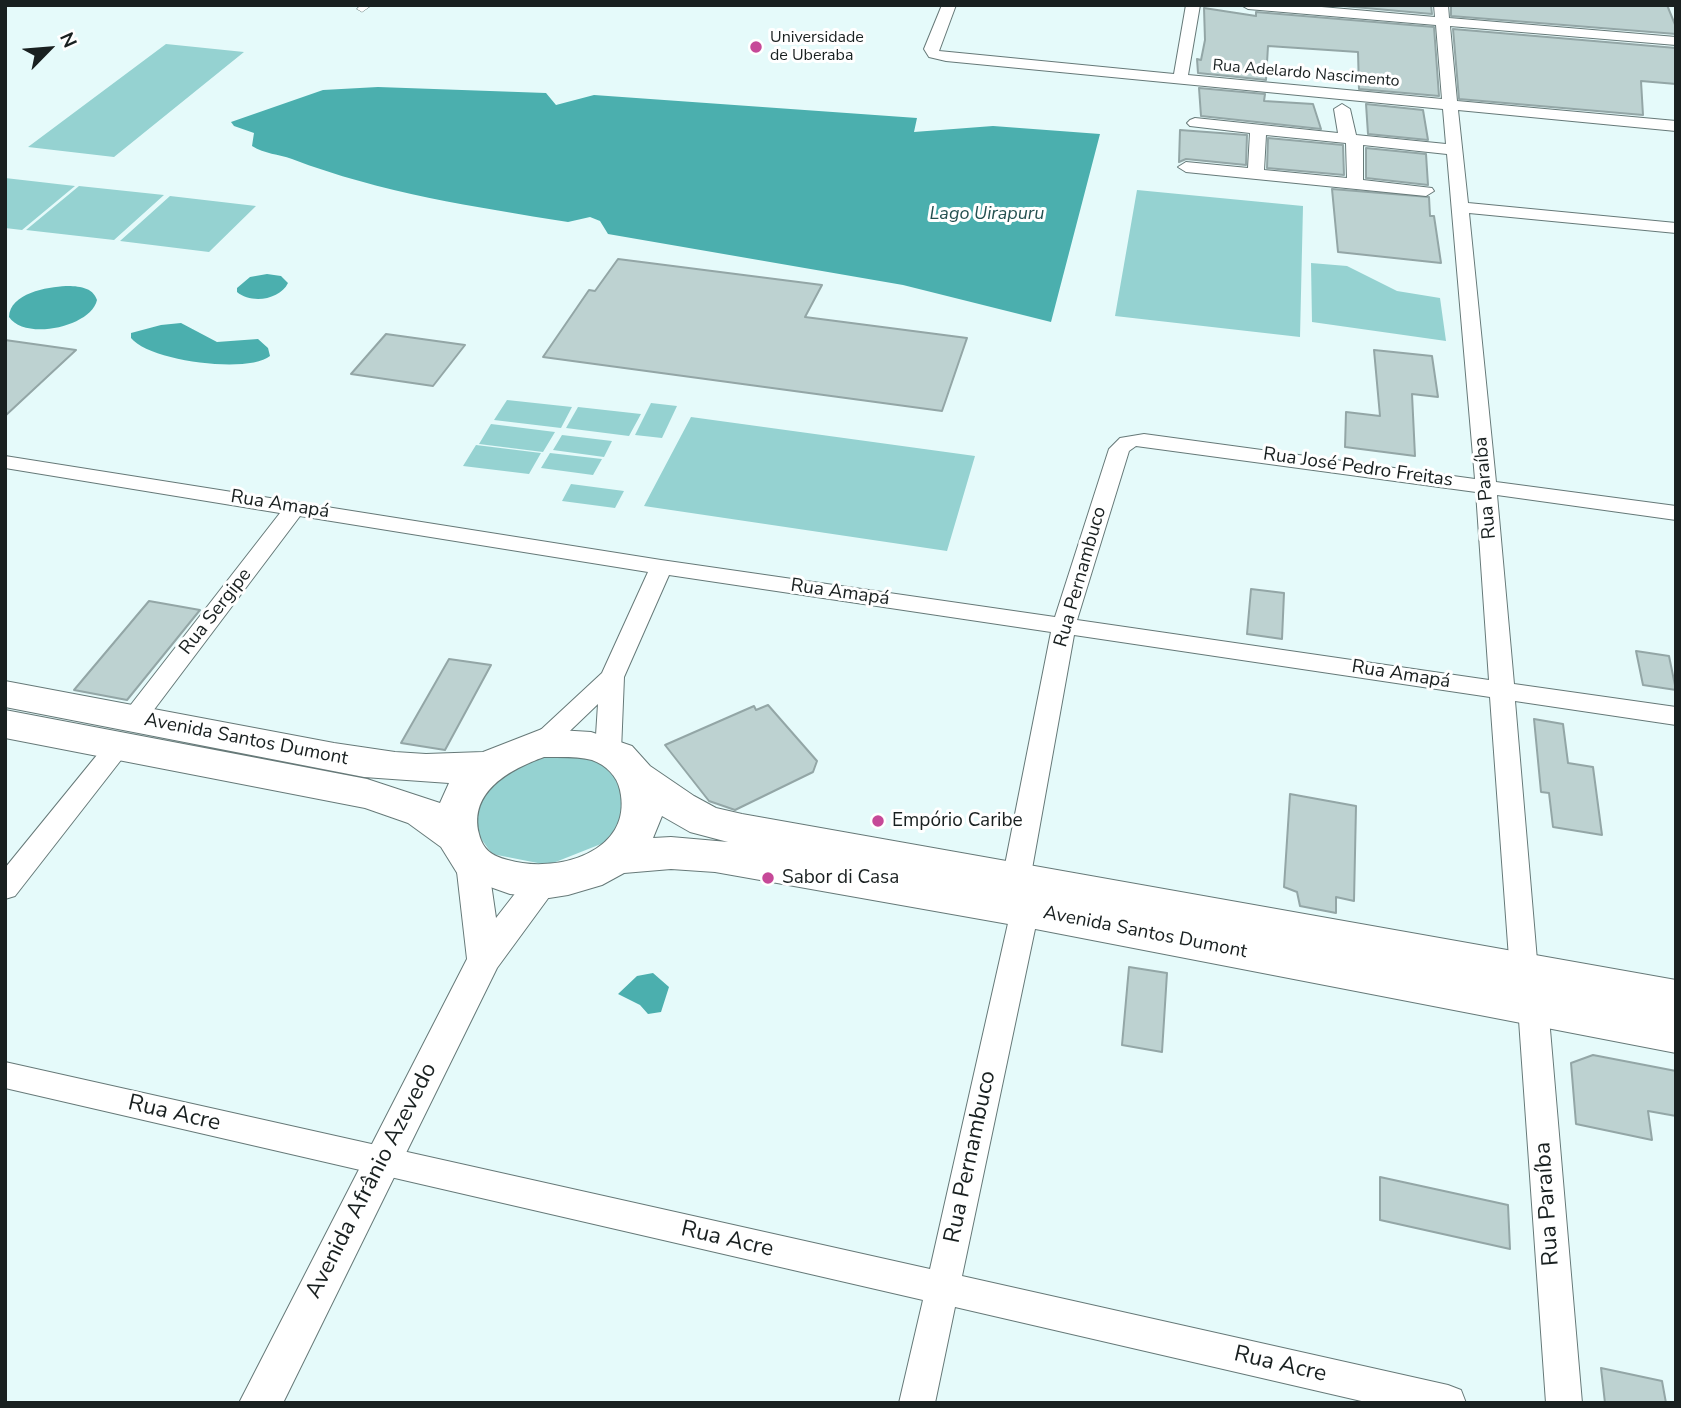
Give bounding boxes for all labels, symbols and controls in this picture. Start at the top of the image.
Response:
north arrow [14,14,84,84]
text: N [53,28,83,52]
place label: Universidade de Uberaba [770,28,864,66]
marker: Universidade de Uberaba [748,39,764,55]
street label: Rua Adelardo Nascimento [1212,56,1400,92]
water label: Lago Uirapuru [930,204,1044,226]
street label: Rua Paraíba [1470,436,1502,540]
street label: Rua José Pedro Freitas [1262,443,1454,493]
street label: Rua Amapá [229,486,331,524]
street label: Rua Pernambuco [1050,504,1112,650]
street label: Rua Sergipe [175,564,257,660]
street label: Rua Amapá [789,575,891,611]
street label: Rua Amapá [1350,656,1452,694]
street label: Avenida Santos Dumont [142,709,350,771]
place label: Empório Caribe [892,810,1023,832]
marker: Empório Caribe [870,813,886,829]
place label: Sabor di Casa [782,867,899,889]
marker: Sabor di Casa [760,870,776,886]
street label: Avenida Santos Dumont [1041,902,1249,964]
street label: Avenida Afrânio Azevedo [300,1058,444,1304]
street label: Rua Pernambuco [939,1068,1003,1246]
street label: Rua Acre [125,1090,223,1138]
street label: Rua Paraíba [1530,1141,1566,1267]
street label: Rua Acre [678,1216,776,1264]
street label: Rua Acre [1231,1341,1329,1389]

